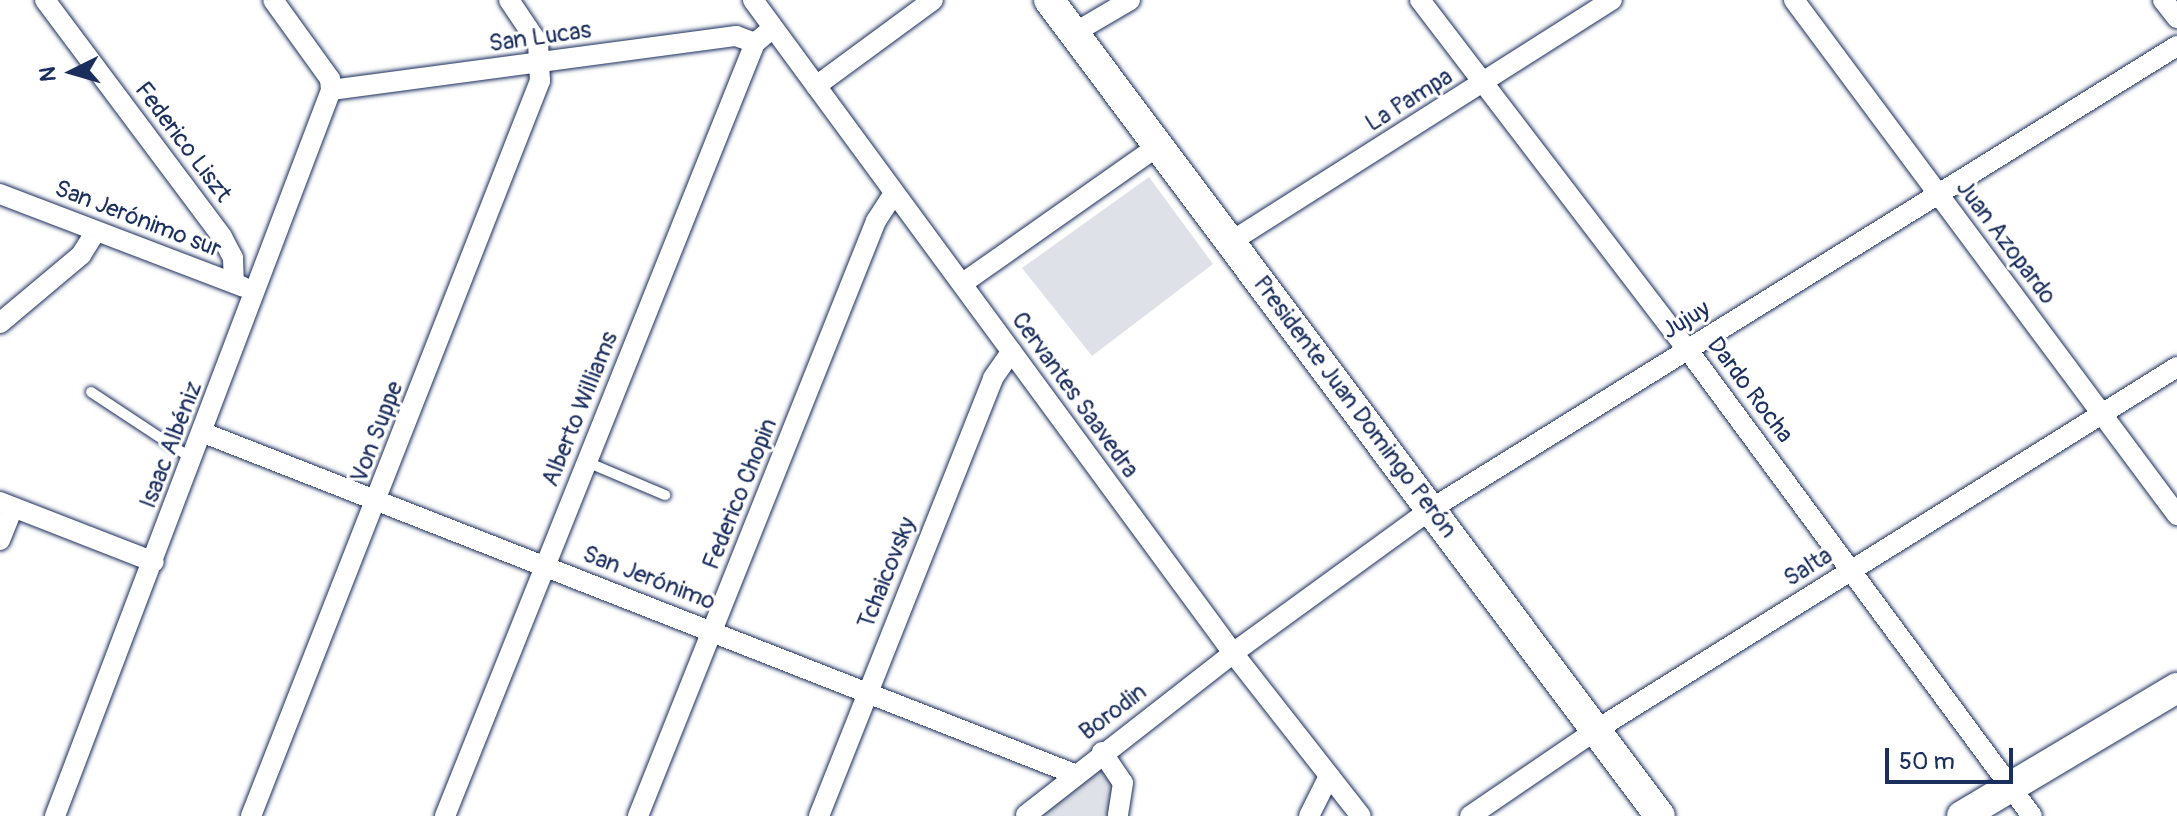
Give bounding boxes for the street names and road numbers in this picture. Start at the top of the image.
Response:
street label: San Lucas [487,16,593,58]
street label: La Pampa [1360,62,1458,138]
street label: Federico Liszt [128,76,238,208]
street label: San Jerónimo sur [51,174,225,264]
street label: Juan Azopardo [1950,174,2062,310]
street label: Presidente Juan Domingo Perón [1247,270,1463,544]
street label: Jujuy [1657,295,1715,345]
street label: Cervantes Saavedra [1005,307,1145,483]
street label: Alberto Williams [536,327,624,491]
street label: Dardo Rocha [1701,331,1799,449]
street label: Von Suppe [344,377,410,487]
street label: Isaac Albéniz [134,378,208,512]
street label: Federico Chopin [697,414,783,574]
street label: Tchaicovsky [852,513,922,633]
street label: San Jerónimo [579,540,719,616]
street label: Salta [1778,541,1838,593]
street label: Borodin [1074,677,1152,747]

